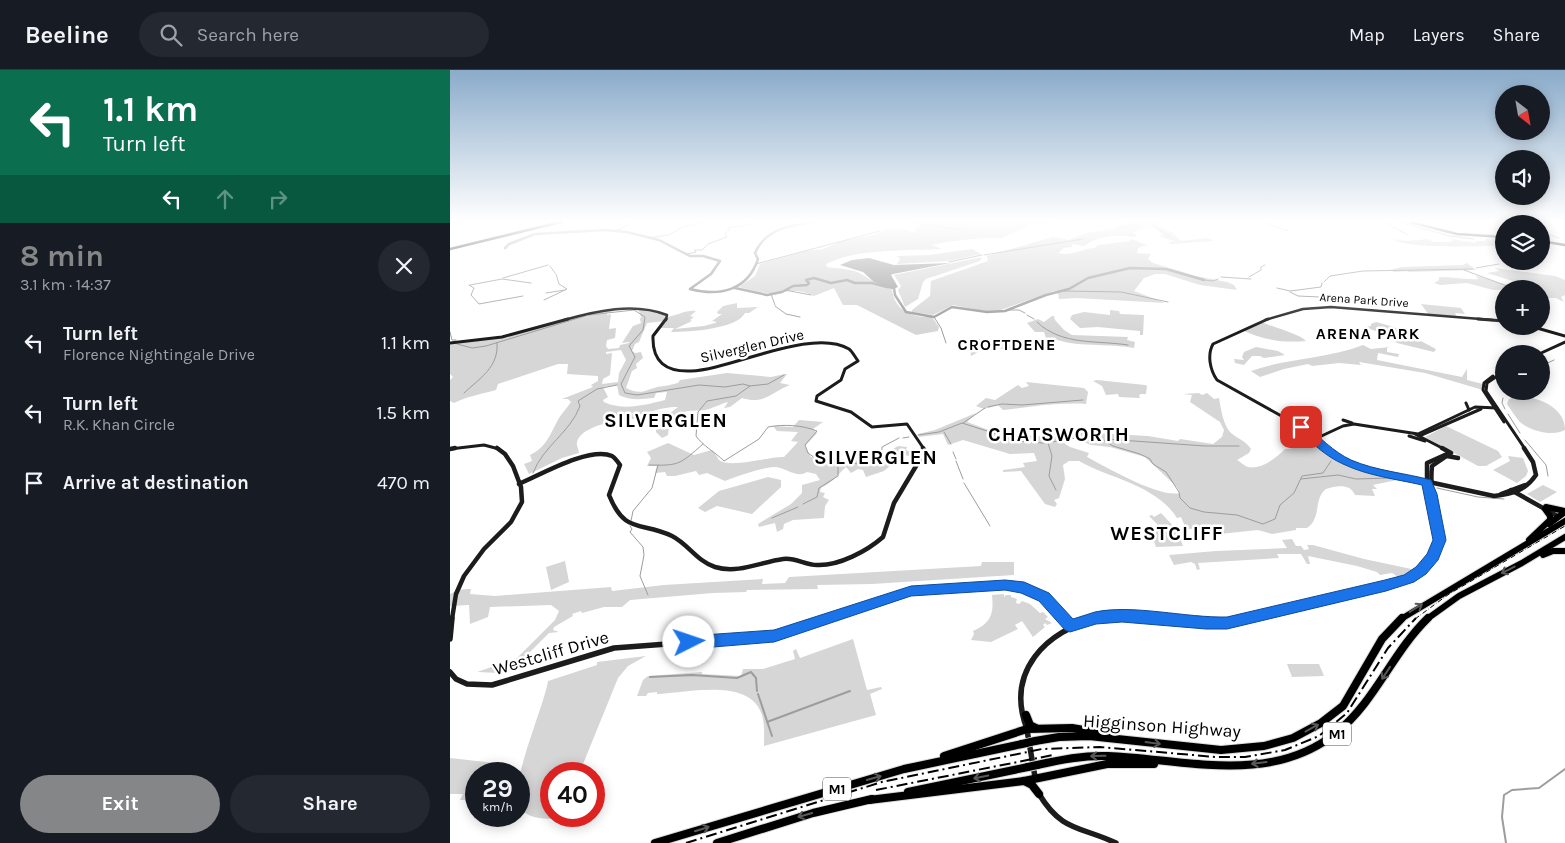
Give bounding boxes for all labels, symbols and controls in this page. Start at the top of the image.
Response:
search box [139,12,489,57]
text: Beeline [25,21,109,49]
icon: search [157,21,185,49]
text: Search here [197,24,299,46]
text: Map [1349,24,1385,46]
text: Layers [1413,24,1465,46]
text: Share [1493,24,1540,46]
north arrow [1495,85,1550,140]
map controls [1495,85,1550,400]
text: 1.1 km [103,89,198,130]
icon: left [20,90,85,155]
text: Turn left [103,131,186,157]
button: sound [1495,150,1550,205]
icon: left [158,185,186,213]
icon: ahead [211,185,239,213]
icon: right [264,185,292,213]
button: layers [1495,215,1550,270]
text: 8 min [20,238,104,274]
button: close [378,240,430,292]
text: 3.1 km · 14:37 [20,275,111,294]
button: + [1495,280,1550,335]
street label: Arena Park Drive [1319,290,1409,310]
text: Turn left [63,323,138,345]
district label: ARENA PARK [1316,324,1420,343]
street label: Silverglen Drive [698,325,806,367]
icon: left [20,329,48,357]
text: 1.1 km [381,332,430,354]
district label: CROFTDENE [958,335,1056,354]
text: Florence Nightingale Drive [63,345,255,364]
button: − [1495,345,1550,400]
text: Turn left [63,393,138,415]
icon: left [20,399,48,427]
text: 1.5 km [377,402,430,424]
pin [1280,406,1322,448]
district label: SILVERGLEN [604,409,728,432]
icon: arrive [1287,413,1315,441]
text: R.K. Khan Circle [63,415,175,434]
district label: CHATSWORTH [988,423,1130,446]
district label: SILVERGLEN [814,446,938,469]
icon: arrive [20,469,48,497]
text: Arrive at destination [63,472,249,494]
text: 470 m [377,472,430,494]
district label: WESTCLIFF [1110,522,1224,545]
one-way arrow [1501,566,1516,575]
one-way arrow [1409,603,1423,613]
position arrow [662,615,714,667]
street label: Westcliff Drive [491,626,611,680]
one-way arrow [1381,666,1391,680]
street label: Higginson Highway [1082,710,1242,743]
road number: M1 [1323,722,1351,746]
one-way arrow [1304,723,1318,733]
one-way arrow [1145,738,1161,748]
one-way arrow [1090,752,1106,761]
one-way arrow [1252,759,1268,769]
speed limit sign: 40 [540,762,605,827]
one-way arrow [866,772,882,782]
one-way arrow [973,773,989,782]
text: 29 [482,774,513,803]
button: Exit [20,775,220,833]
button: Share [230,775,430,833]
road number: M1 [823,778,851,801]
text: km/h [482,800,513,814]
one-way arrow [797,810,813,820]
one-way arrow [693,824,709,834]

